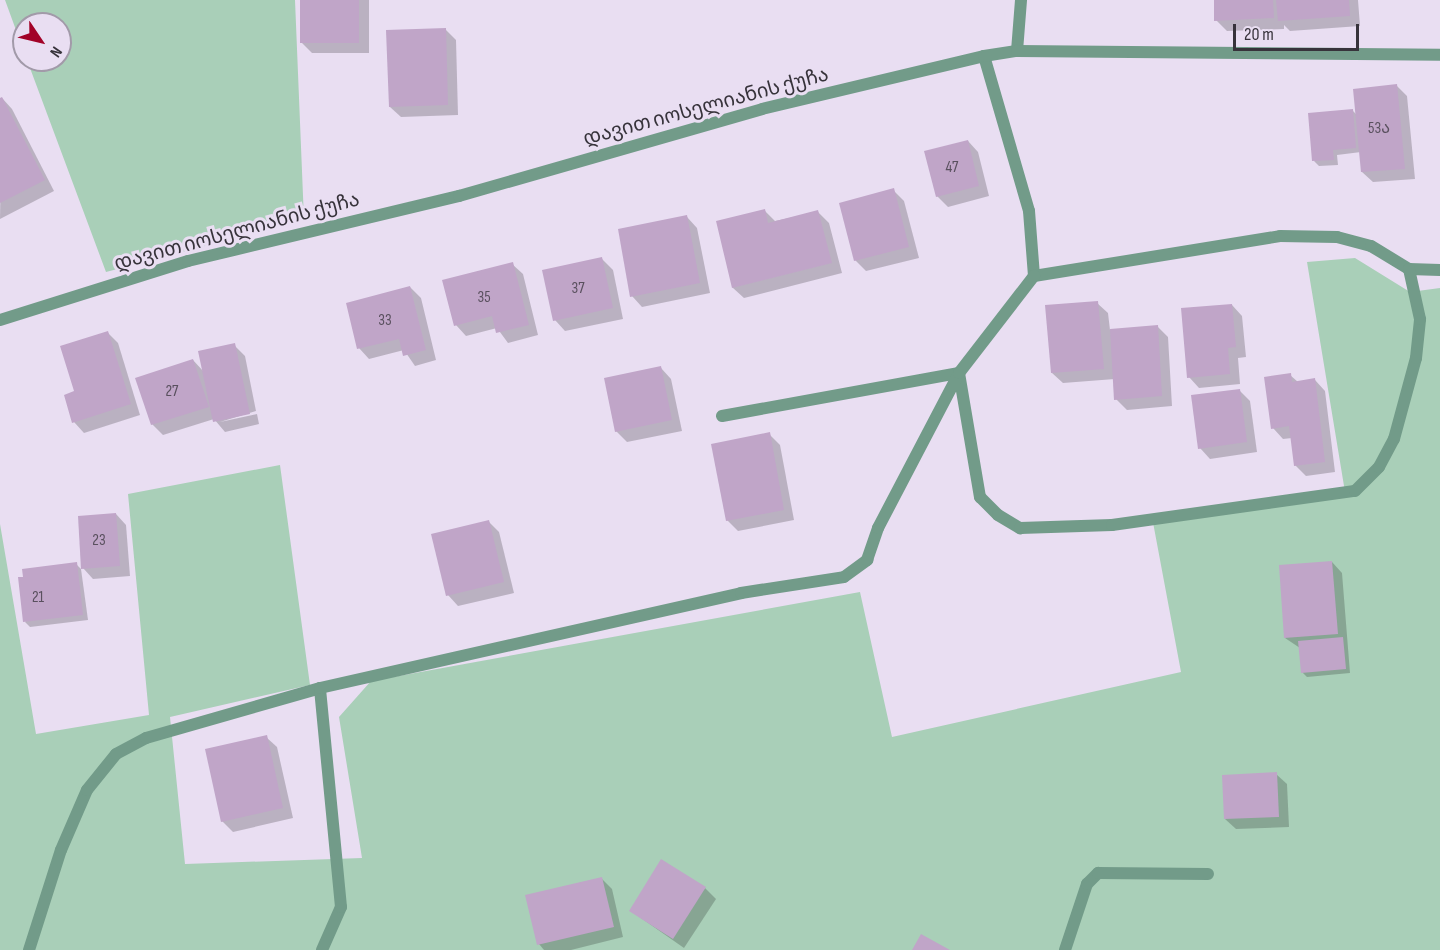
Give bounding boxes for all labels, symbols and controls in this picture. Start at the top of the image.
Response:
north arrow [12,12,72,72]
scale bar [1236,12,1362,50]
text: 20 m [1244,24,1274,45]
text: N [45,43,66,60]
street label: დავით იოსელიანის ქუჩა [581,63,831,151]
house number: 53ა [1368,119,1390,139]
house number: 47 [946,158,958,178]
street label: დავით იოსელიანის ქუჩა [112,188,362,276]
house number: 37 [571,279,585,299]
house number: 35 [477,288,491,308]
house number: 33 [378,311,392,331]
house number: 27 [165,382,179,402]
house number: 23 [92,531,106,551]
house number: 21 [32,588,44,608]

